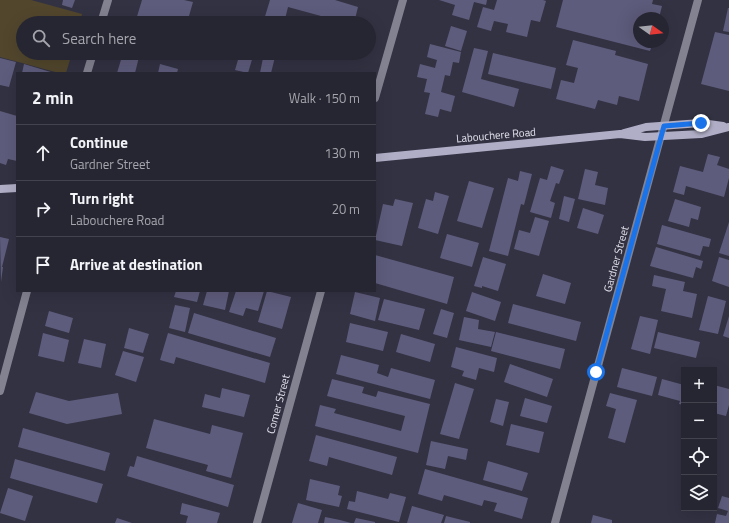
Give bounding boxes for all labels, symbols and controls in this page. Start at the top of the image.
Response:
north arrow [633,12,669,48]
search box [16,16,376,60]
icon: search [30,27,52,49]
text: Search here [62,27,136,50]
text: 2 min [32,85,73,111]
text: Walk · 150 m [289,88,360,108]
route end [692,114,710,132]
street label: Labouchere Road [455,124,537,146]
text: Continue [70,131,128,154]
icon: ahead [32,142,54,164]
text: 130 m [324,143,360,163]
text: Gardner Street [70,154,150,174]
text: Turn right [70,187,134,210]
icon: right [32,198,54,220]
text: 20 m [332,199,360,219]
text: Labouchere Road [70,210,165,230]
street label: Gardner Street [599,224,633,294]
text: Arrive at destination [70,253,203,276]
icon: arrive [32,254,54,276]
route start [587,363,605,381]
map controls [681,367,717,511]
button: + [681,367,717,403]
street label: Comer Street [262,372,294,436]
button: − [681,403,717,439]
button: locate [681,439,717,475]
button: layers [681,475,717,511]

